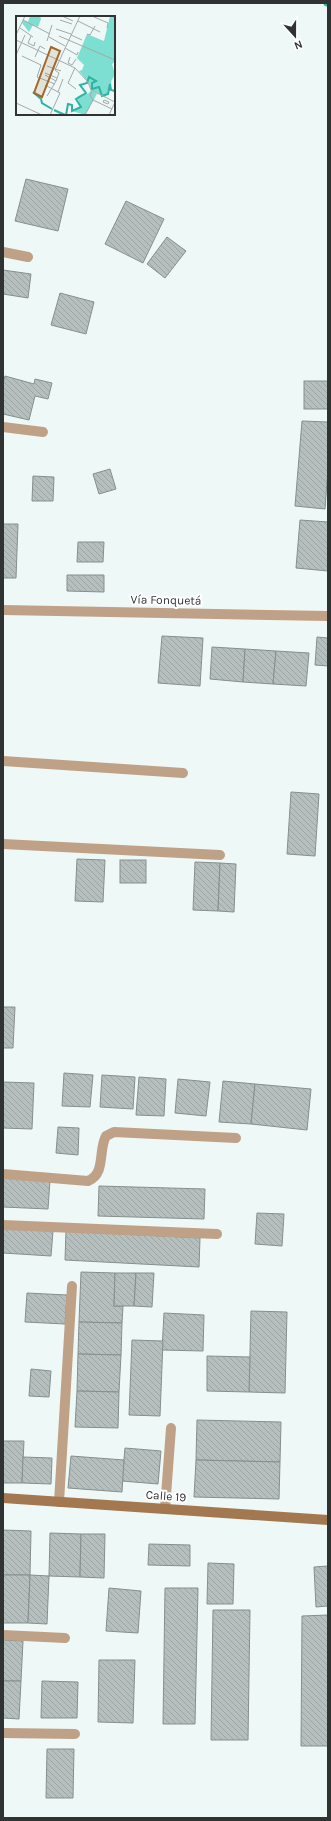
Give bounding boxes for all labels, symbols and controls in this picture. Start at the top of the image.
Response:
inset map [16,16,115,115]
north arrow [275,16,315,56]
text: N [292,37,304,52]
street label: Vía Fonquetá [130,592,202,608]
street label: Calle 19 [145,1488,187,1504]

